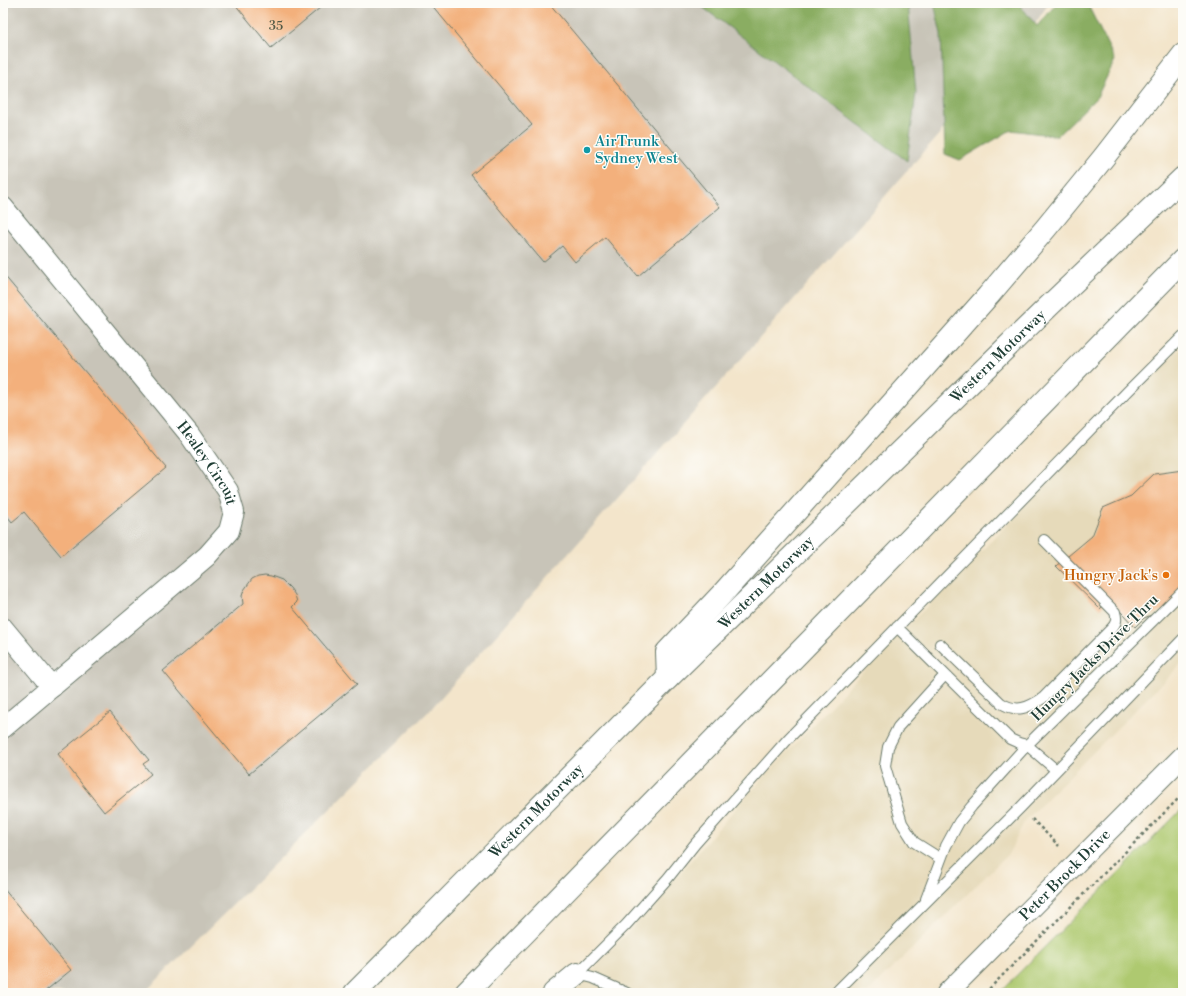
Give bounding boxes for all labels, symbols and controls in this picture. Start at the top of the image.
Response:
house number: 35 [269,18,283,34]
place label: AirTrunk Sydney West [594,132,679,168]
marker: AirTrunk Sydney West [582,145,592,155]
street label: Western Motorway [945,305,1050,407]
street label: Healey Circuit [173,417,241,508]
street label: Western Motorway [714,531,818,634]
place label: Hungry Jack's [1064,566,1158,585]
marker: Hungry Jack's [1161,570,1171,580]
street label: Hungry Jacks Drive-Thru [1027,590,1163,726]
street label: Western Motorway [484,759,588,863]
street label: Peter Brock Drive [1015,825,1114,924]

